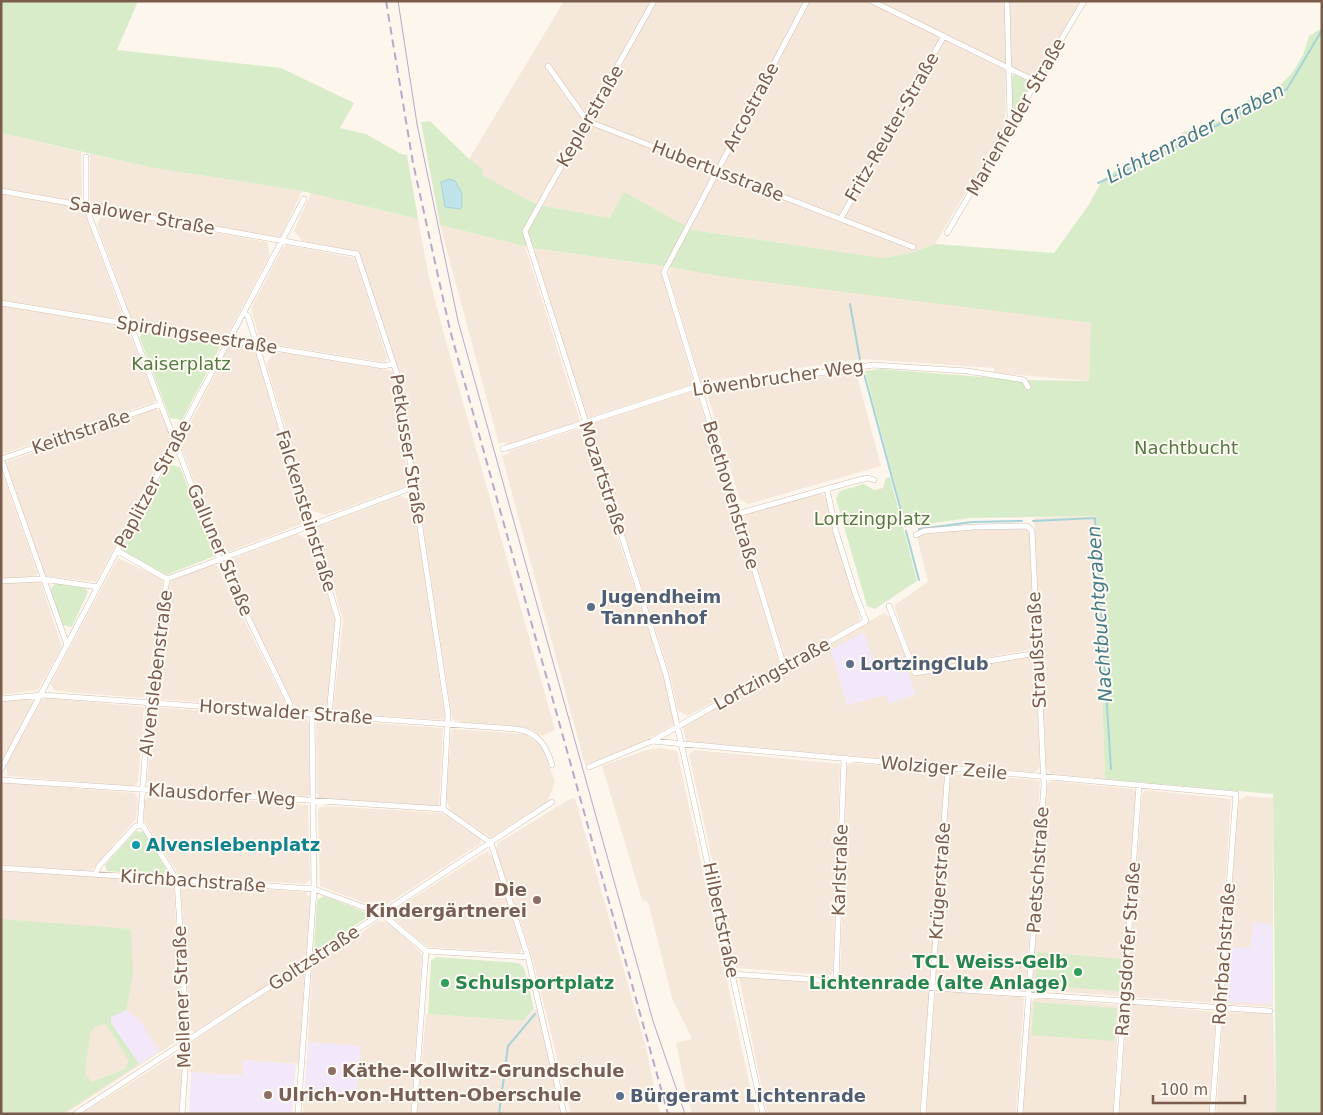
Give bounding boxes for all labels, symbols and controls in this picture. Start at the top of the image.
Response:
street label: Marienfelder Straße [962,34,1069,199]
street label: Fritz-Reuter-Straße [840,48,943,205]
street label: Arcostraße [718,59,783,155]
street label: Keplerstraße [552,61,627,170]
water label: Lichtenrader Graben [1102,79,1288,187]
street label: Hubertusstraße [649,136,787,205]
street label: Saalower Straße [68,192,217,239]
street label: Spirdingseestraße [115,311,279,358]
park label: Kaiserplatz [131,353,231,374]
street label: Löwenbrucher Weg [691,355,865,400]
street label: Petkusser Straße [386,372,431,526]
street label: Keithstraße [29,405,133,458]
street label: Paplitzer Straße [110,416,195,552]
street label: Mozartstraße [575,418,632,538]
street label: Beethovenstraße [699,418,764,572]
street label: Falckensteinstraße [272,427,341,594]
park label: Nachtbucht [1134,437,1238,458]
street label: Galluner Straße [183,481,258,619]
park label: Lortzingplatz [814,508,930,529]
water label: Nachtbuchtgraben [1082,525,1116,703]
place label: Jugendheim Tannenhof [599,586,721,628]
street label: Alvenslebenstraße [135,589,176,757]
street label: Straußstraße [1023,591,1050,709]
marker: Jugendheim Tannenhof [585,601,597,613]
street label: Lortzingstraße [710,633,834,714]
place label: LortzingClub [860,653,989,674]
marker: LortzingClub [844,658,856,670]
street label: Horstwalder Straße [198,695,374,728]
street label: Wolziger Zeile [880,751,1008,784]
street label: Klausdorfer Weg [147,779,297,810]
street label: Paetschstraße [1023,806,1052,934]
street label: Krügerstraße [925,821,954,940]
street label: Karlstraße [827,824,852,916]
place label: Alvenslebenplatz [146,834,320,855]
marker: Alvenslebenplatz [130,839,142,851]
street label: Hilbertstraße [699,860,744,980]
street label: Rangsdorfer Straße [1111,861,1144,1037]
street label: Kirchbachstraße [119,865,267,896]
place label: Die Kindergärtnerei [365,879,527,921]
street label: Rohrbachstraße [1208,882,1239,1026]
marker: Die Kindergärtnerei [531,894,543,906]
street label: Goltzstraße [265,921,363,995]
street label: Mellener Straße [169,925,194,1069]
place label: TCL Weiss-Gelb Lichtenrade (alte Anlage) [809,951,1068,993]
marker: TCL Weiss-Gelb Lichtenrade (alte Anlage) [1072,966,1084,978]
place label: Schulsportplatz [455,972,614,993]
marker: Schulsportplatz [439,977,451,989]
place label: Käthe-Kollwitz-Grundschule [342,1060,624,1081]
marker: Käthe-Kollwitz-Grundschule [326,1065,338,1077]
scale bar [1153,1072,1246,1104]
text: 100 m [1160,1081,1208,1099]
place label: Ulrich-von-Hutten-Oberschule [278,1084,581,1105]
place label: Bürgeramt Lichtenrade [630,1085,866,1106]
marker: Ulrich-von-Hutten-Oberschule [262,1089,274,1101]
marker: Bürgeramt Lichtenrade [614,1090,626,1102]

